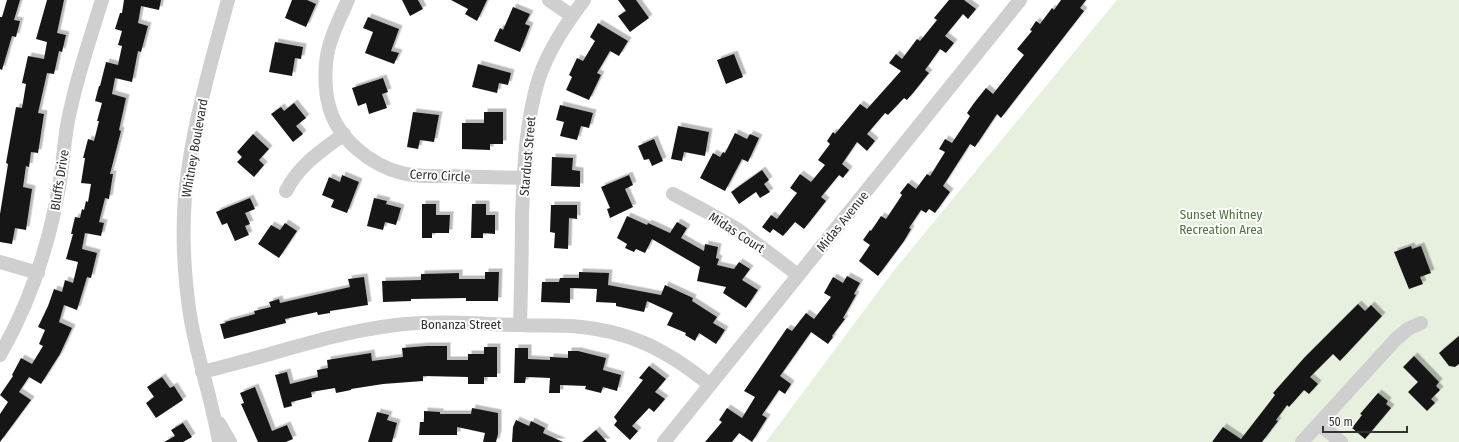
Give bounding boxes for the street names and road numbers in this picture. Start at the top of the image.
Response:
street label: Whitney Boulevard [178,98,211,199]
street label: Stardust Street [517,115,539,196]
street label: Bluffs Drive [47,149,72,212]
street label: Cerro Circle [409,166,471,185]
street label: Midas Avenue [813,188,871,255]
street label: Midas Court [706,209,768,256]
street label: Bonanza Street [421,317,502,332]

